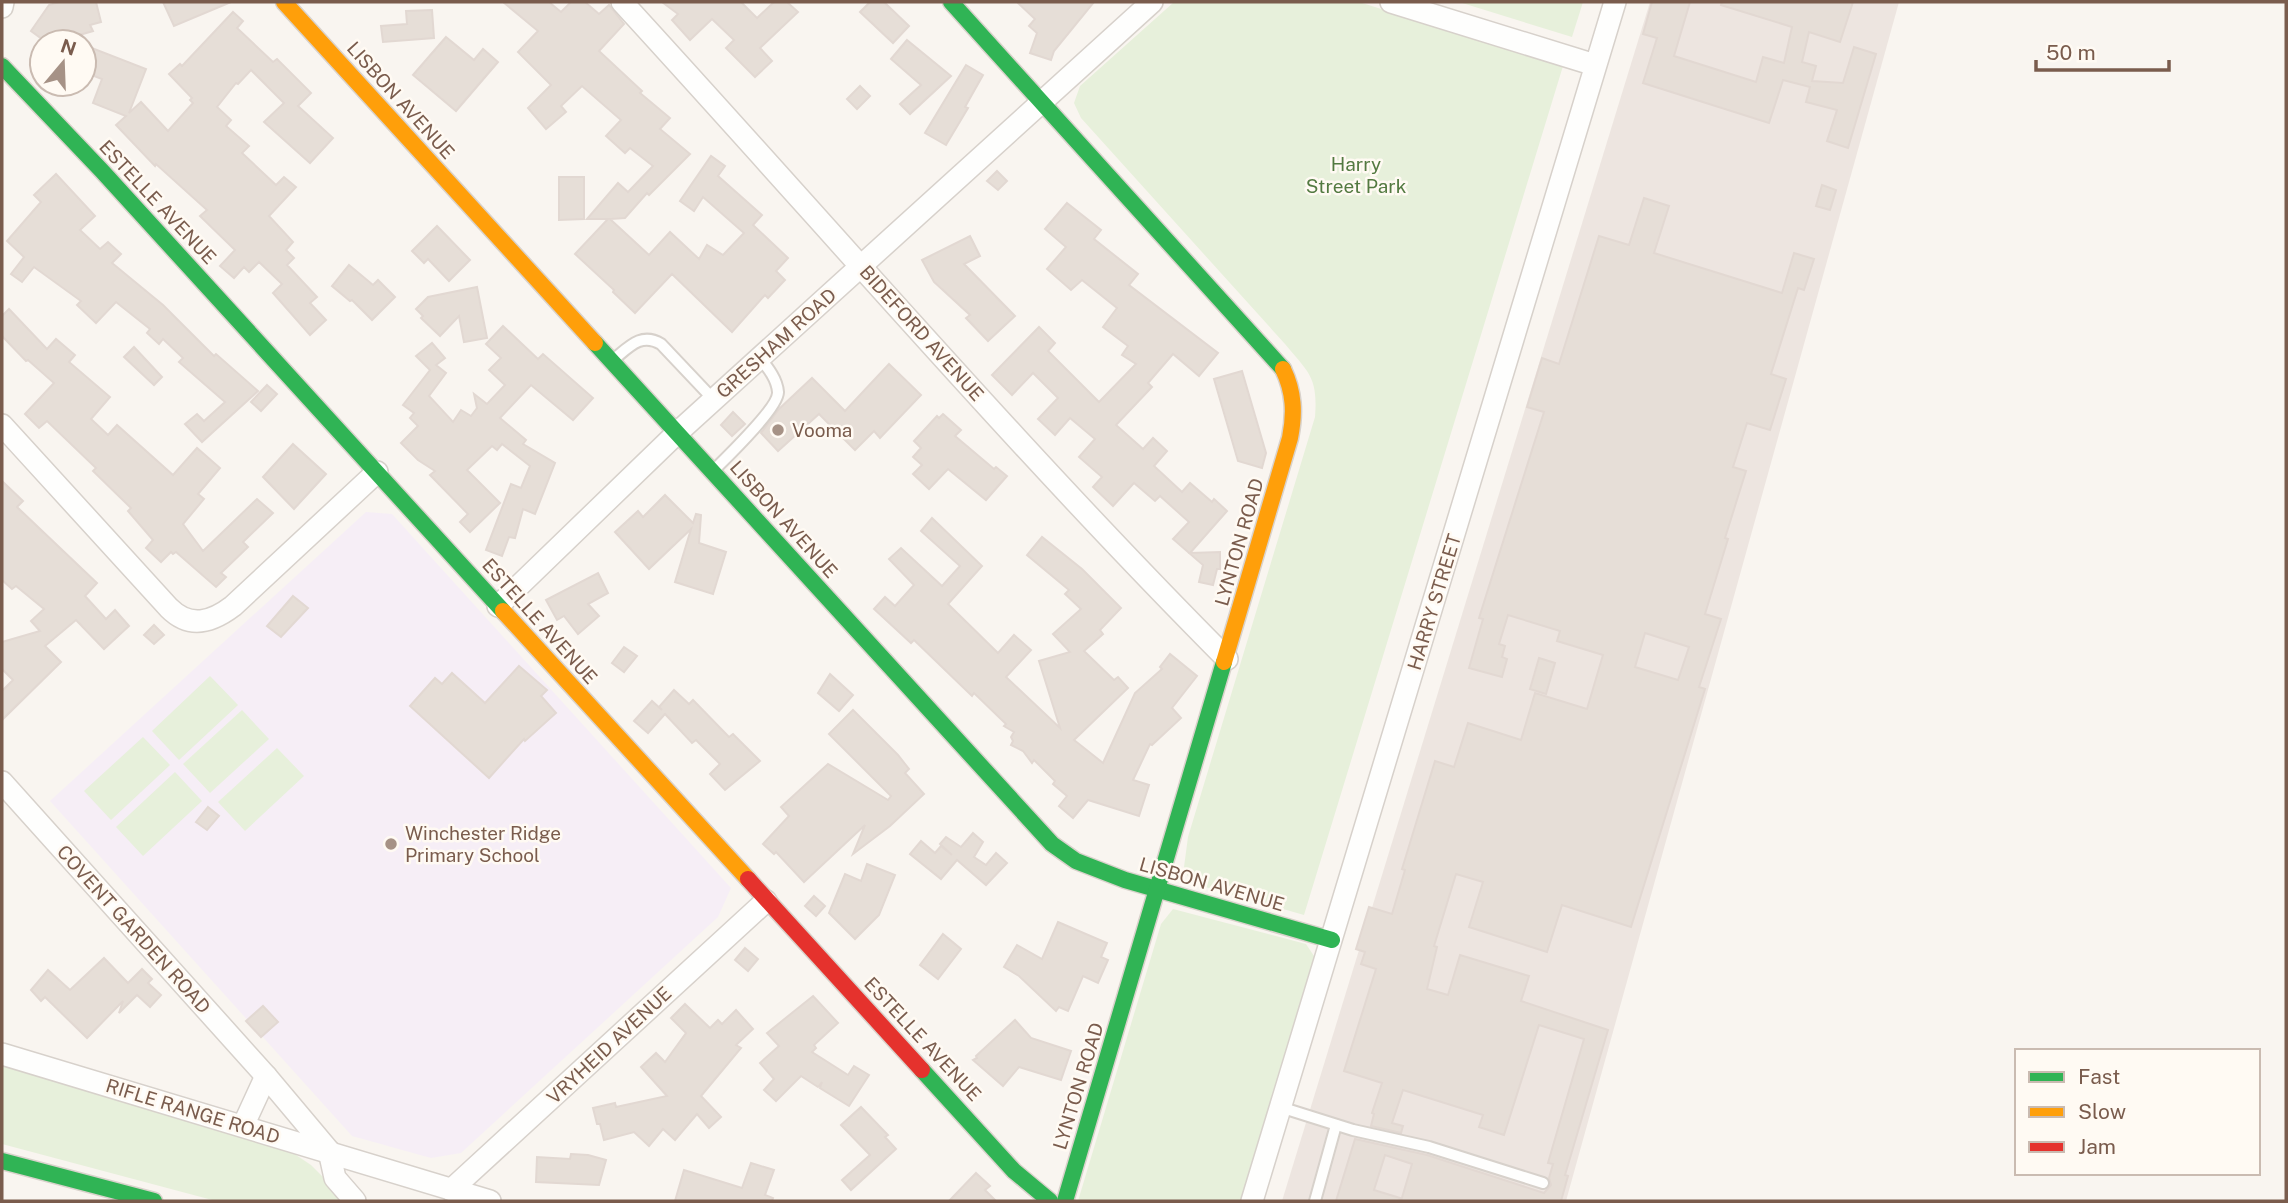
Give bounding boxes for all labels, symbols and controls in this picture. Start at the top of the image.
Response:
north arrow [28,28,98,98]
scale bar [2036,28,2169,72]
text: N [58,34,79,60]
street label: LISBON AVENUE [343,37,459,163]
text: 50 m [2046,40,2096,65]
street label: ESTELLE AVENUE [95,136,221,268]
park label: Harry Street Park [1306,153,1407,197]
street label: BIDEFORD AVENUE [855,261,989,405]
street label: GRESHAM ROAD [712,284,840,402]
place label: Vooma [792,419,852,441]
marker: Vooma [770,422,786,438]
street label: LISBON AVENUE [726,456,842,582]
street label: LYNTON ROAD [1210,476,1268,608]
street label: HARRY STREET [1403,531,1465,673]
street label: ESTELLE AVENUE [478,554,602,688]
place label: Winchester Ridge Primary School [405,822,561,866]
marker: Winchester Ridge Primary School [383,836,399,852]
street label: COVENT GARDEN ROAD [53,840,215,1018]
street label: LISBON AVENUE [1137,853,1287,915]
street label: ESTELLE AVENUE [860,973,986,1105]
street label: VRYHEID AVENUE [542,982,676,1108]
street label: LYNTON ROAD [1048,1020,1108,1152]
legend [2015,1049,2260,1175]
text: Fast [2078,1064,2120,1089]
street label: RIFLE RANGE ROAD [103,1074,283,1148]
text: Slow [2078,1099,2126,1124]
text: Jam [2078,1134,2116,1159]

